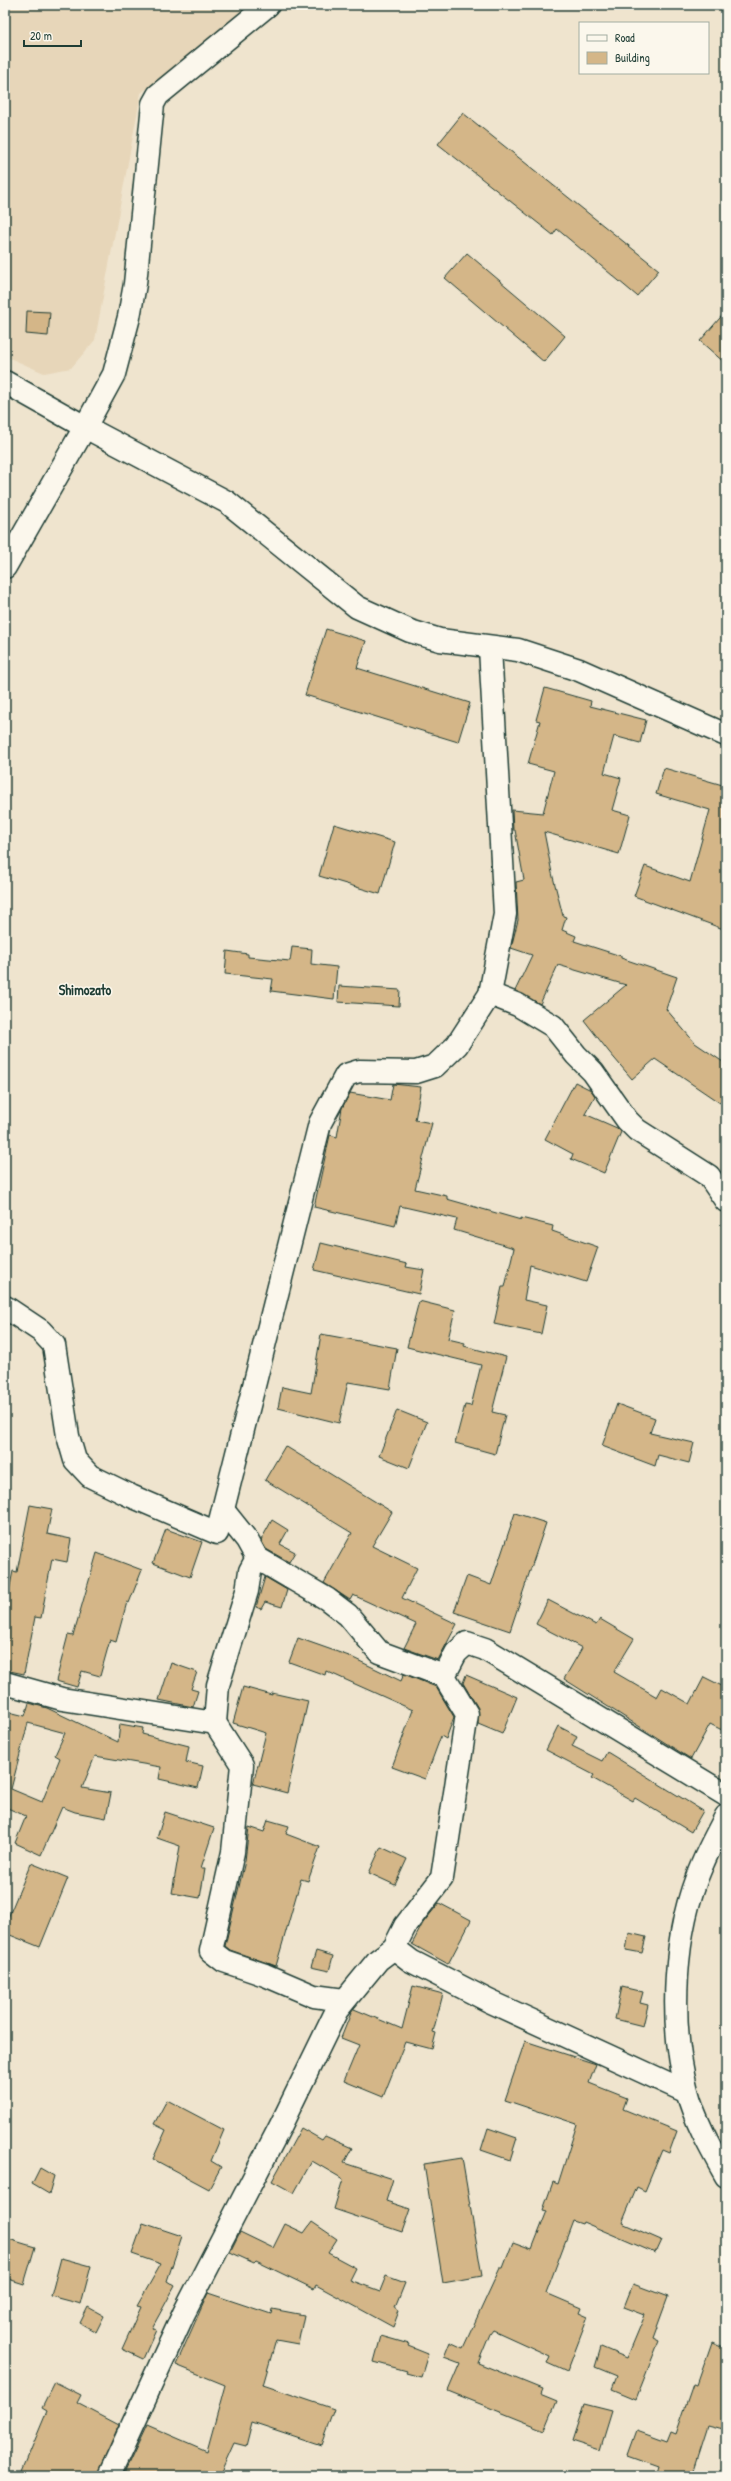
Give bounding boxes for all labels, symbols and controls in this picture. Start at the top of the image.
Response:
scale bar [24,22,81,48]
legend [579,22,709,74]
text: 20 m [30,27,52,44]
text: Road [615,29,635,46]
text: Building [615,49,650,66]
district label: Shimozato [59,980,112,999]

